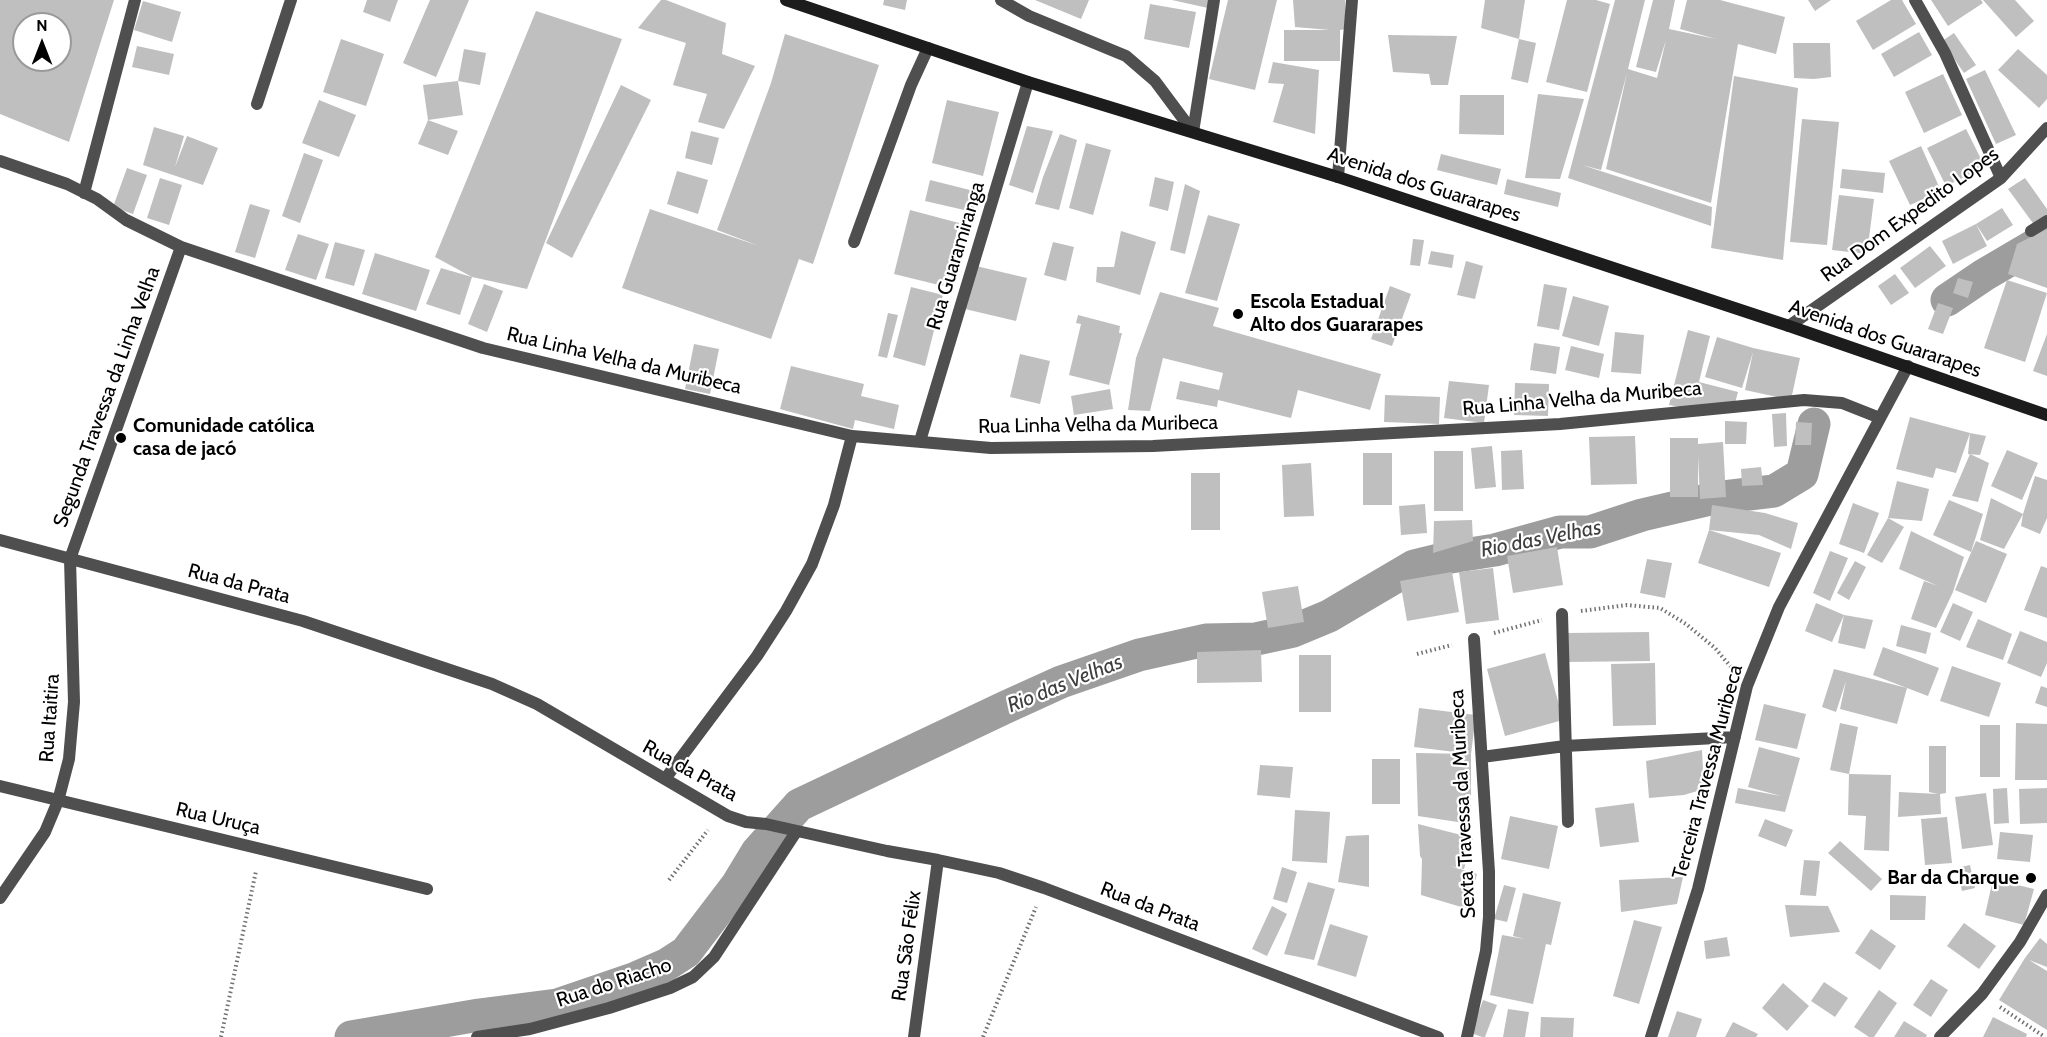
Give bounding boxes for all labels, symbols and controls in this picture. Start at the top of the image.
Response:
north arrow [12,12,72,72]
text: N [36,16,48,35]
street label: Avenida dos Guararapes [1324,142,1524,228]
street label: Rua Dom Expedito Lopes [1816,142,2004,288]
street label: Rua Guaramiranga [922,179,990,333]
street label: Segunda Travessa da Linha Velha [49,263,165,531]
place label: Escola Estadual Alto dos Guararapes [1250,290,1423,337]
street label: Avenida dos Guararapes [1786,295,1984,383]
marker: Escola Estadual Alto dos Guararapes [1231,307,1245,321]
street label: Rua Linha Velha da Muribeca [504,322,744,400]
street label: Rua Linha Velha da Muribeca [1461,377,1703,421]
street label: Rua Linha Velha da Muribeca [978,411,1218,439]
place label: Comunidade católica casa de jacó [133,414,314,461]
marker: Comunidade católica casa de jacó [114,431,128,445]
water label: Rio das Velhas [1479,515,1603,563]
street label: Rua da Prata [185,559,293,609]
water label: Rio das Velhas [1004,649,1126,719]
street label: Terceira Travessa Muribeca [1668,662,1748,882]
street label: Rua Itaitira [35,673,65,763]
street label: Sexta Travessa da Muribeca [1445,689,1481,919]
street label: Rua da Prata [638,735,742,807]
street label: Rua Uruça [173,798,263,840]
place label: Bar da Charque [1887,866,2019,890]
marker: Bar da Charque [2024,871,2038,885]
street label: Rua da Prata [1097,877,1203,937]
street label: Rua São Félix [887,889,927,1003]
street label: Rua do Riacho [553,953,675,1013]

